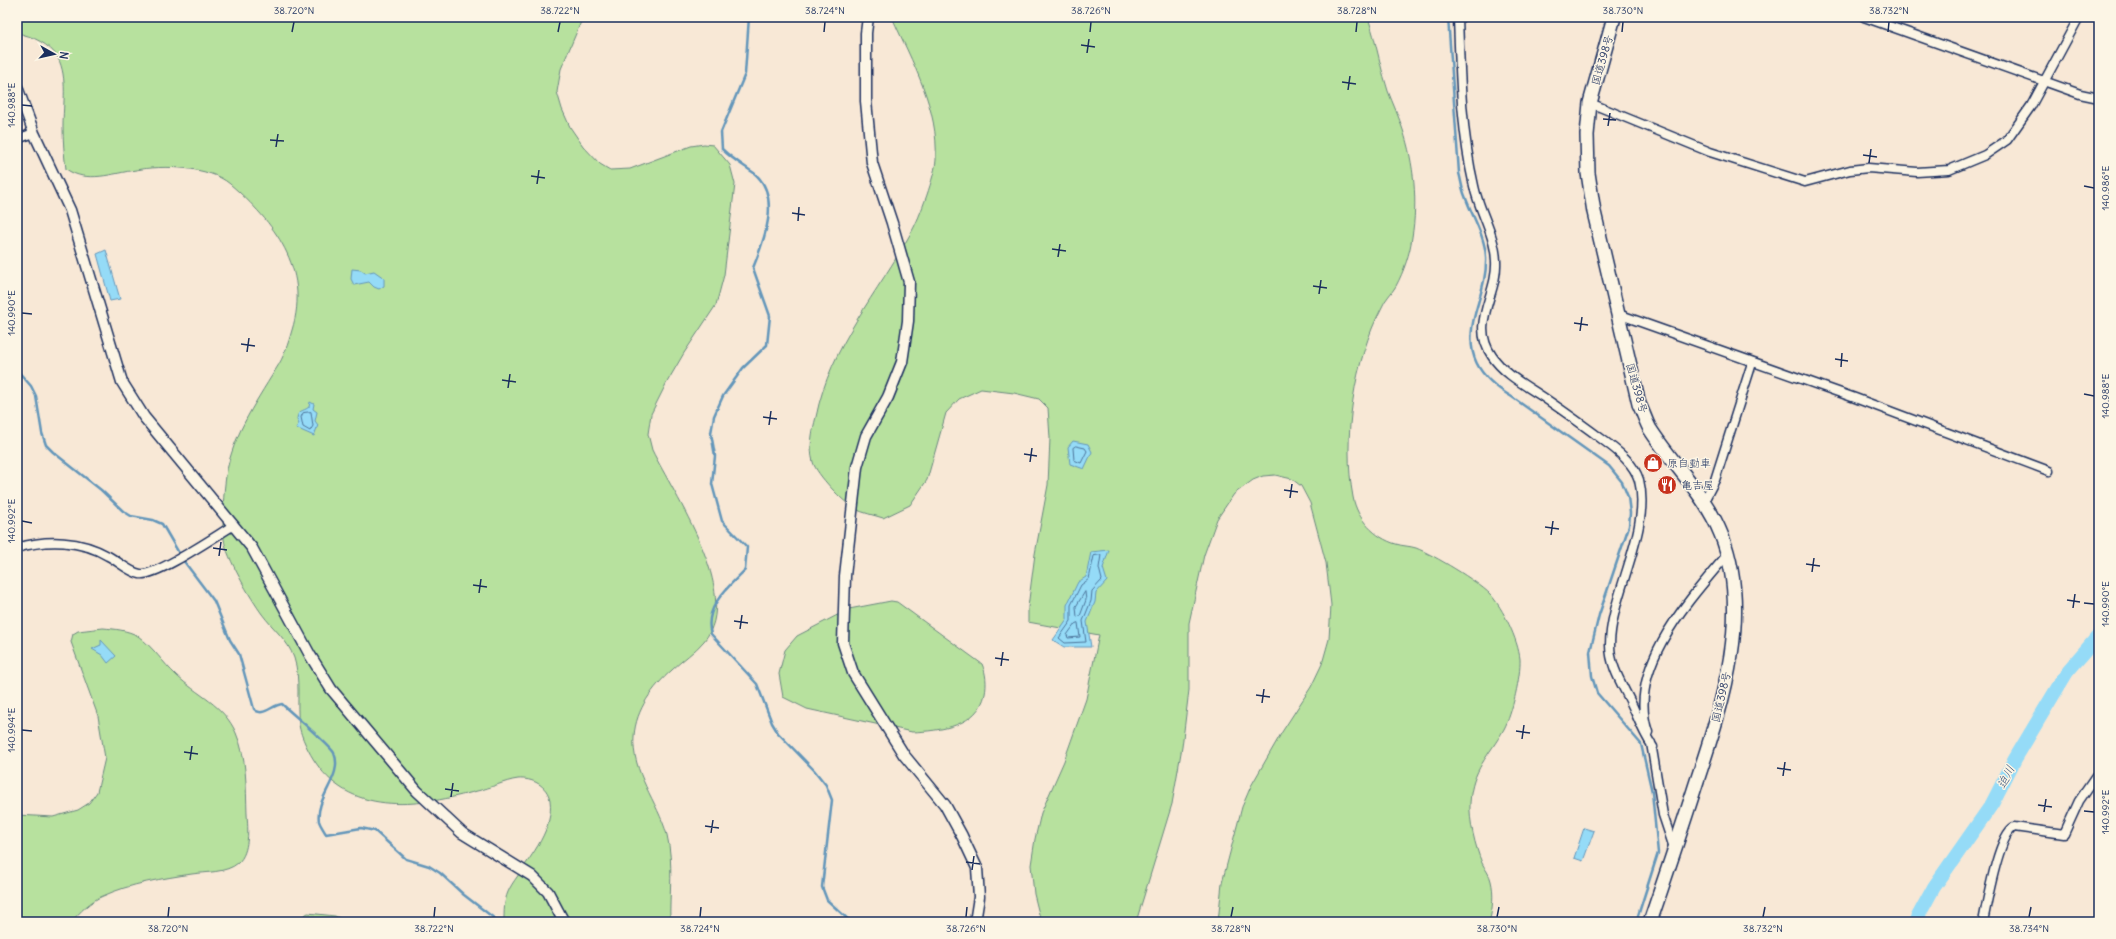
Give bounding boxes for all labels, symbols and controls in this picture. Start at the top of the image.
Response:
text: 38.720°N [274,4,314,17]
text: 38.722°N [540,4,580,17]
text: 38.724°N [805,4,845,17]
text: 38.726°N [1071,4,1111,17]
text: 38.728°N [1337,4,1377,17]
text: 38.730°N [1603,4,1643,17]
text: 38.732°N [1869,4,1909,17]
street label: 国道398号 [1588,33,1616,87]
north arrow [34,34,74,74]
text: N [56,51,71,60]
text: 140.988°E [5,82,18,127]
text: 140.986°E [2099,165,2112,210]
text: 140.990°E [5,290,18,336]
street label: 国道398号 [1623,361,1651,415]
text: 140.988°E [2099,373,2112,418]
shop icon: 原自動車 [1642,452,1664,474]
place label: 原自動車 [1667,456,1711,470]
restaurant icon: 亀吉屋 [1656,474,1678,496]
place label: 亀吉屋 [1681,478,1714,492]
text: 140.992°E [5,499,18,543]
text: 140.990°E [2099,581,2112,627]
street label: 国道398号 [1708,670,1734,724]
text: 140.994°E [5,707,18,752]
water label: 迫川 [1993,763,2018,791]
text: 140.992°E [2099,790,2112,834]
text: 38.720°N [148,922,188,935]
text: 38.722°N [414,922,454,935]
text: 38.724°N [680,922,720,935]
text: 38.726°N [946,922,986,935]
text: 38.728°N [1211,922,1251,935]
text: 38.730°N [1477,922,1517,935]
text: 38.732°N [1743,922,1783,935]
text: 38.734°N [2009,922,2049,935]

